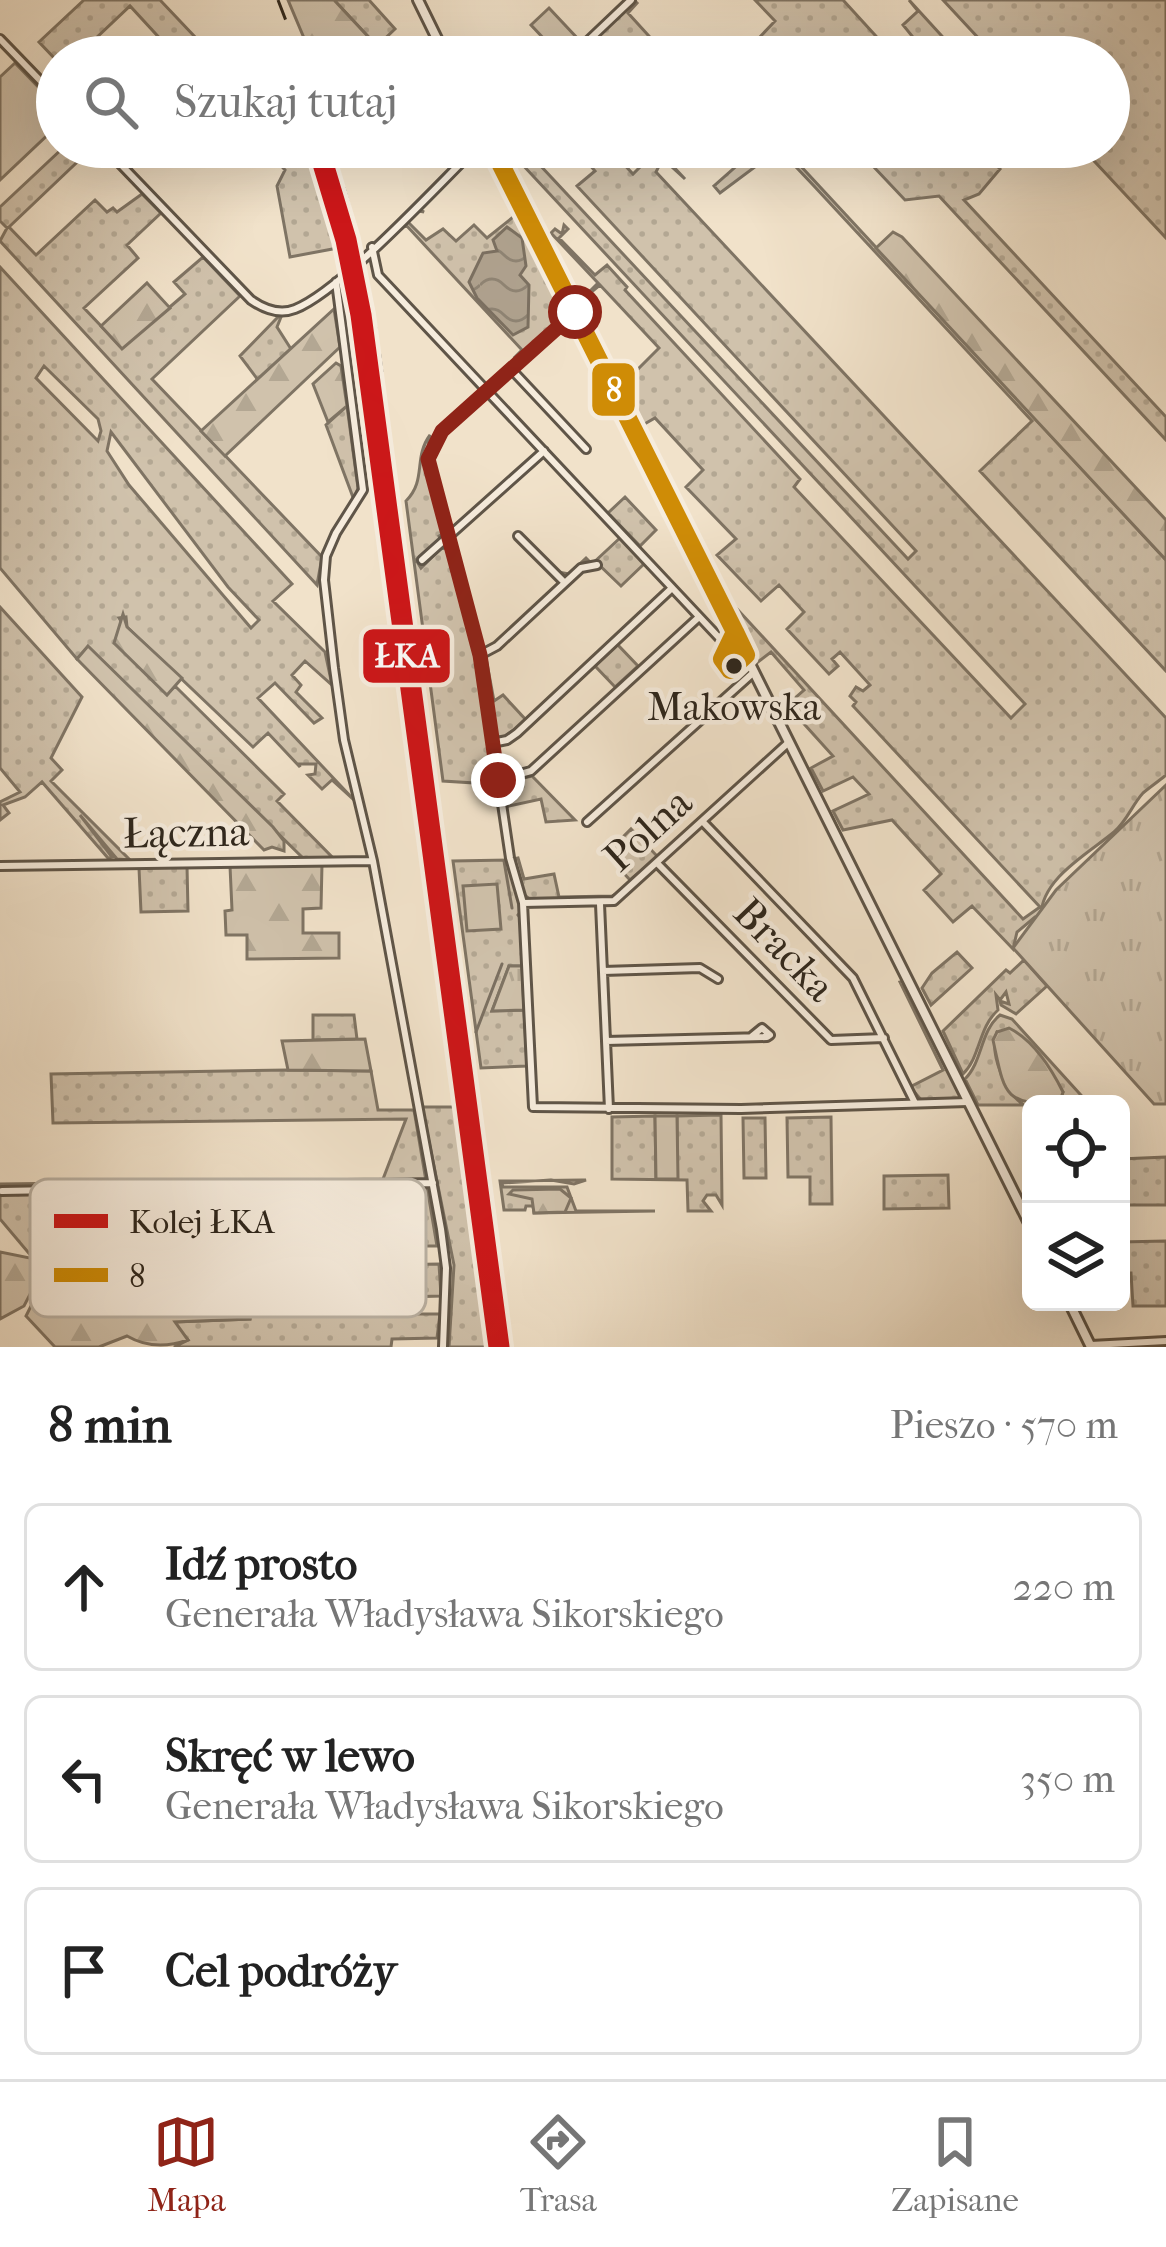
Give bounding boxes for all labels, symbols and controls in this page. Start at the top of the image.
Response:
search box [36,36,1130,168]
icon: search [78,69,144,135]
text: Szukaj tutaj [174,76,397,129]
route start [548,285,602,339]
line badge: 8 [590,361,637,418]
text: 8 [606,371,622,410]
line badge: ŁKA [361,627,452,685]
text: ŁKA [374,637,441,676]
marker: Makowska [723,655,745,677]
place label: Makowska [647,684,822,730]
route end [471,753,525,807]
street label: Polna [594,778,702,882]
street label: Łączna [123,807,250,859]
street label: Bracka [723,888,845,1012]
map controls [1022,1095,1130,1311]
button: locate [1022,1095,1130,1203]
legend [30,1179,426,1317]
text: Kolej ŁKA [129,1203,275,1242]
button: layers [1022,1203,1130,1311]
text: 8 [129,1257,146,1296]
text: 8 min [48,1395,172,1455]
text: Pieszo · 570 m [890,1402,1118,1448]
text: Idź prosto [165,1538,357,1591]
icon: ahead [51,1554,117,1620]
text: 220 m [1013,1564,1115,1610]
text: Generała Władysława Sikorskiego [165,1591,724,1637]
text: Skręć w lewo [165,1730,415,1783]
icon: left [51,1746,117,1812]
text: 350 m [1020,1756,1115,1802]
text: Generała Władysława Sikorskiego [165,1783,724,1829]
icon: arrive [51,1938,117,2004]
text: Cel podróży [165,1945,397,1998]
tab: Mapa [147,2109,226,2220]
tab: Trasa [520,2109,597,2220]
tab: Zapisane [891,2109,1019,2220]

